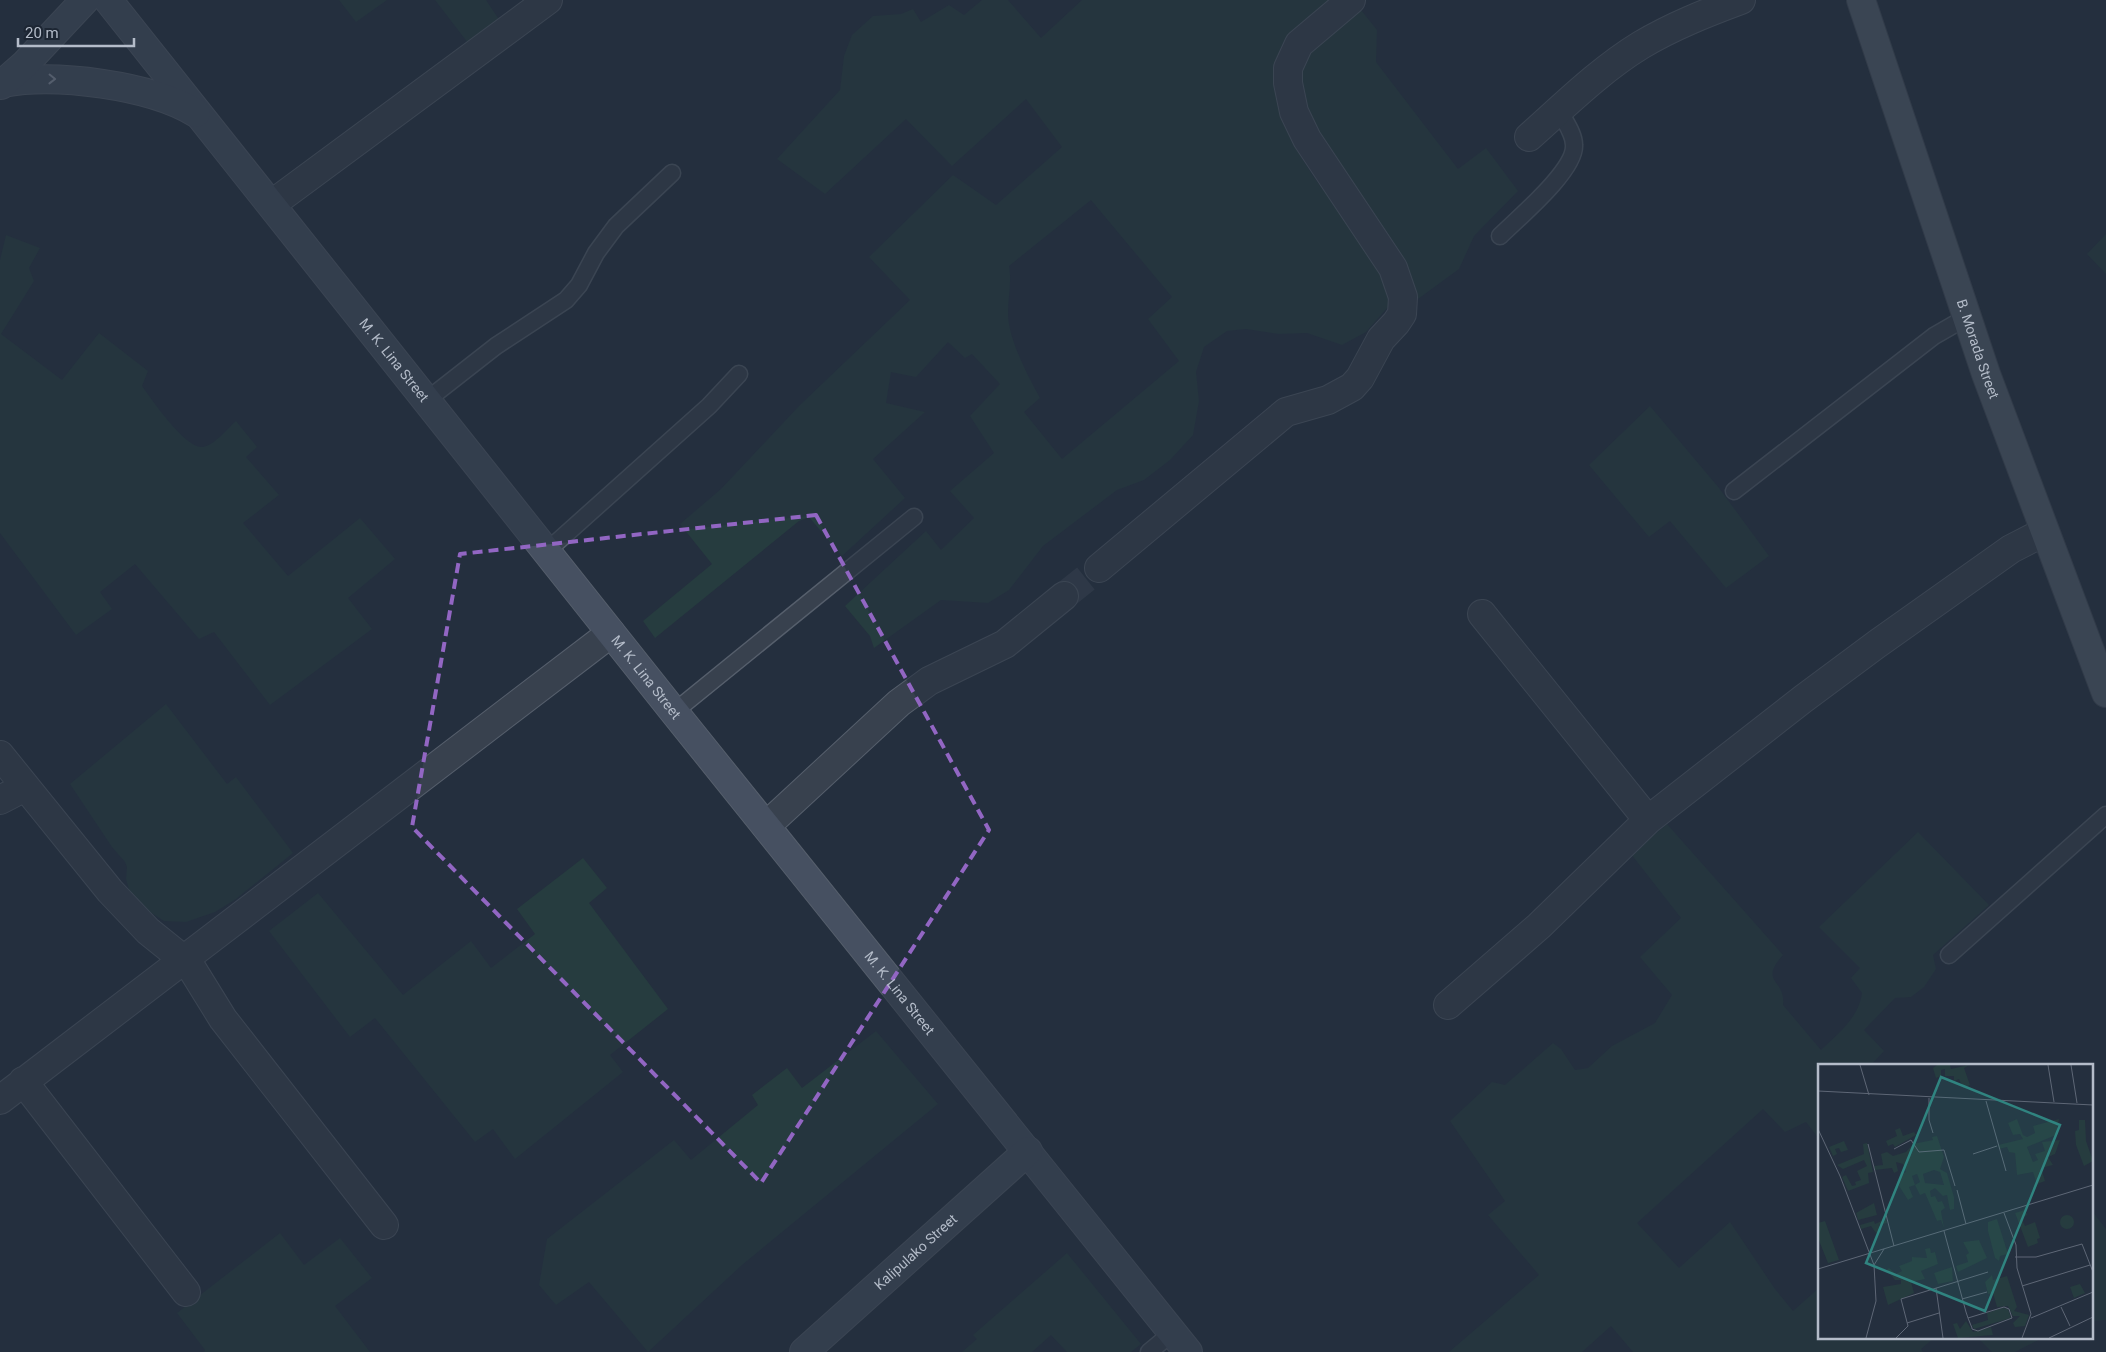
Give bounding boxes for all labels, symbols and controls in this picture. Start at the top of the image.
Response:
scale bar [18,15,134,47]
text: 20 m [25,24,59,42]
one-way arrow [48,74,56,85]
street label: B. Morada Street [1954,297,2003,401]
street label: M. K. Lina Street [356,315,433,405]
street label: M. K. Lina Street [608,632,685,722]
street label: M. K. Lina Street [861,948,938,1038]
inset map [1818,1064,2094,1340]
street label: Kalipulako Street [871,1210,961,1293]

